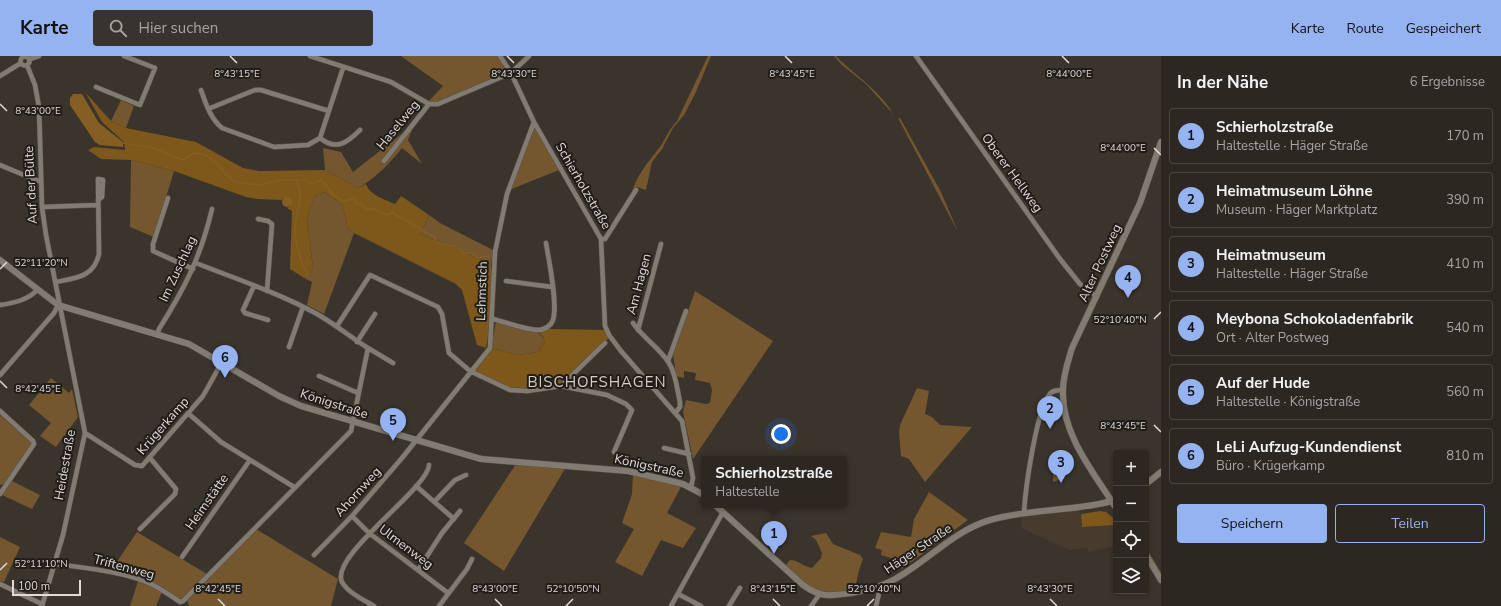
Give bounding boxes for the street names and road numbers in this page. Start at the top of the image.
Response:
street label: Haselweg [372,96,424,154]
street label: Oberer Hellweg [977,130,1047,216]
street label: Schierholzstraße [551,139,615,233]
street label: Auf der Bülte [20,145,42,224]
street label: Alter Postweg [1074,221,1126,305]
street label: Im Zuschlag [155,233,201,305]
street label: Am Hagen [622,251,656,317]
street label: Lehmstich [472,261,492,321]
street label: Königstraße [298,385,370,423]
street label: Krügerkamp [133,393,193,459]
street label: Heidestraße [50,428,80,502]
street label: Königstraße [613,450,685,482]
street label: Ahornweg [331,463,385,521]
street label: Heimstätte [181,470,233,534]
street label: Häger Straße [881,520,956,578]
street label: Ulmenweg [375,521,437,573]
street label: Triftenweg [91,550,157,584]

